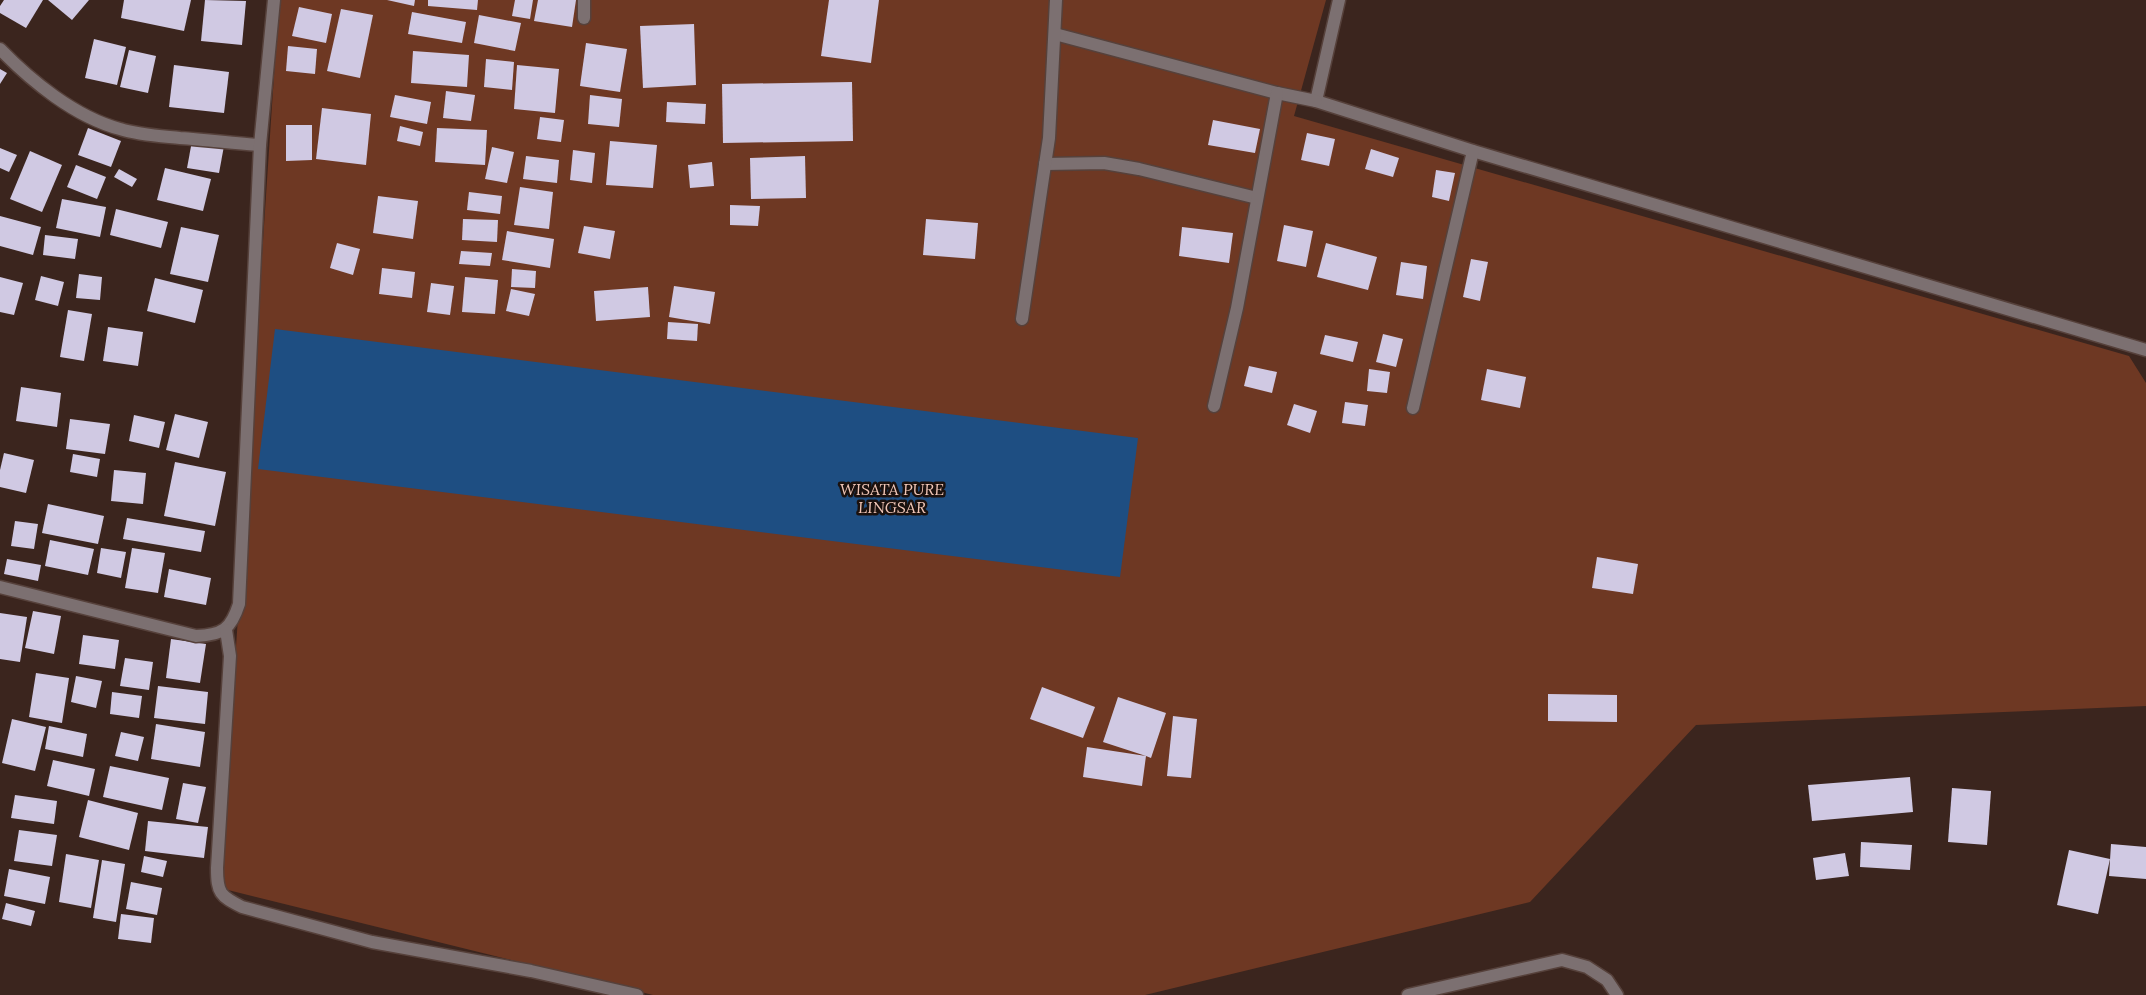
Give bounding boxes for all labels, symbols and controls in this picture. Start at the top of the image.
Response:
park label: WISATA PURE LINGSAR [840,479,944,517]

